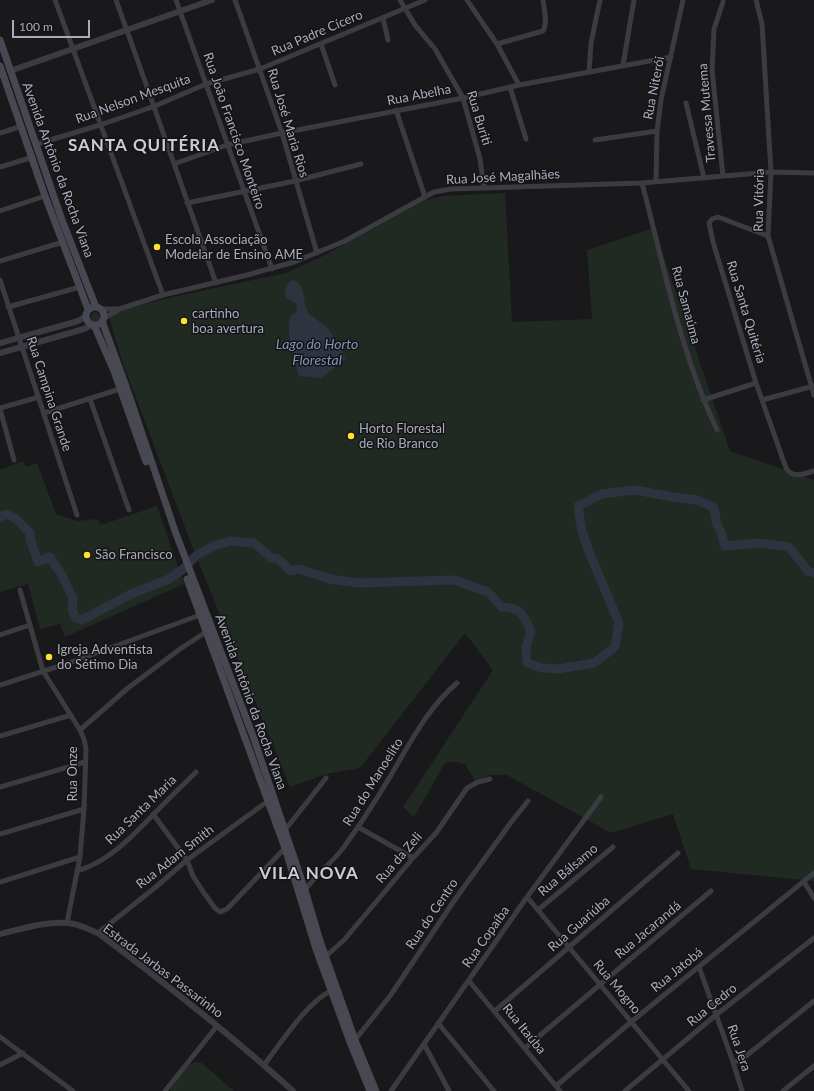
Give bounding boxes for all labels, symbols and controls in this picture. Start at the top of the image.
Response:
street label: Rua Padre Cícero [269,7,365,59]
scale bar [14,12,92,38]
text: 100 m [19,19,53,34]
street label: Rua João Francisco Monteiro [200,51,268,211]
street label: Rua Niterói [640,55,668,121]
street label: Travessa Mutema [695,63,719,163]
street label: Rua José Maria Rios [264,66,312,180]
street label: Rua Nelson Mesquita [73,71,193,127]
street label: Avenida Antônio da Rocha Viana [19,80,97,260]
street label: Rua Abelha [386,81,452,109]
street label: Rua Buriti [463,89,495,147]
district label: SANTA QUITÉRIA [68,136,220,156]
street label: Rua José Magalhães [446,166,560,188]
street label: Rua Vitória [751,168,767,232]
place label: Escola Associação Modelar de Ensino AME [165,232,303,263]
marker: Escola Associação Modelar de Ensino AME [152,242,162,252]
street label: Rua Santa Quitéria [723,259,769,365]
street label: Rua Samaúma [668,264,704,346]
place label: cartinho boa avertura [192,306,264,337]
marker: cartinho boa avertura [179,316,189,326]
street label: Rua Campina Grande [23,334,75,454]
water label: Lago do Horto Florestal [276,336,358,368]
place label: Horto Florestal de Rio Branco [359,421,445,452]
marker: Horto Florestal de Rio Branco [346,431,356,441]
place label: São Francisco [95,547,173,563]
marker: São Francisco [82,550,92,560]
street label: Avenida Antônio da Rocha Viana [212,612,290,792]
place label: Igreja Adventista do Sétimo Dia [57,642,153,673]
marker: Igreja Adventista do Sétimo Dia [44,652,54,662]
street label: Rua do Manoelito [340,735,406,829]
street label: Rua Onze [65,746,81,802]
street label: Rua Santa Maria [102,772,180,848]
street label: Rua Adam Smith [133,822,217,892]
street label: Rua da Zeli [373,829,425,887]
street label: Rua Bálsamo [535,841,601,899]
district label: VILA NOVA [259,864,359,884]
street label: Rua do Centro [403,876,461,952]
street label: Rua Guariúba [545,893,613,955]
street label: Rua Jacarandá [612,898,684,962]
street label: Rua Copaíba [459,903,513,971]
street label: Estrada Jarbas Passarinho [100,921,226,1021]
street label: Rua Jatobá [648,944,706,996]
street label: Rua Mogno [590,957,644,1017]
street label: Rua Cedro [684,980,740,1030]
street label: Rua Itaúba [499,1001,549,1057]
street label: Rua Jera [724,1023,754,1073]

